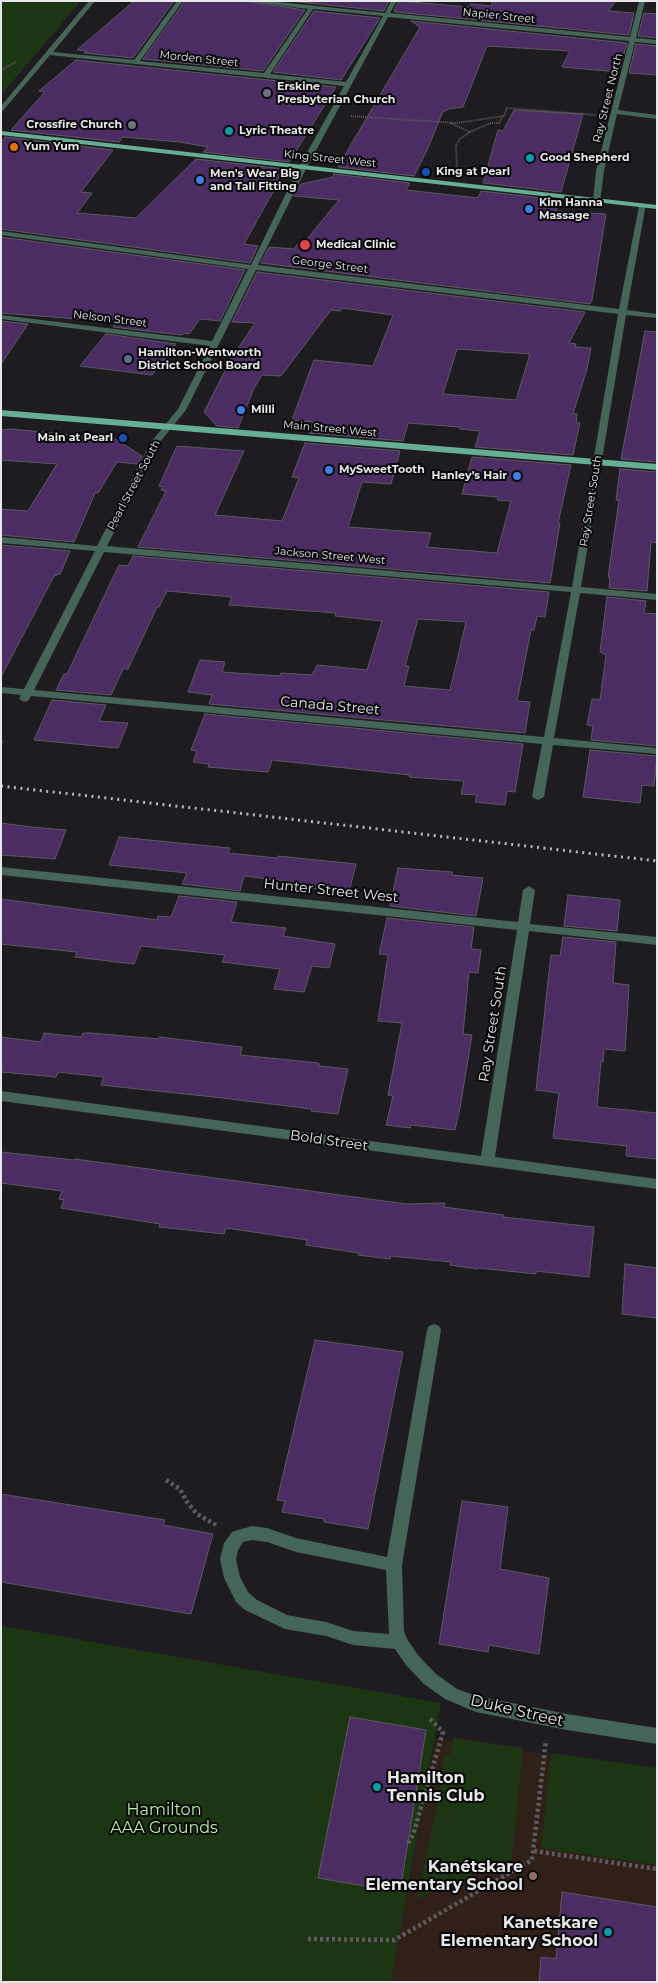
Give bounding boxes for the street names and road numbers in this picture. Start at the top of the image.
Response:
street label: Napier Street [462,6,536,26]
street label: Morden Street [159,48,239,70]
street label: Ray Street North [591,52,625,144]
street label: King Street West [283,148,377,170]
street label: George Street [291,254,369,276]
street label: Nelson Street [72,308,148,330]
street label: Main Street West [282,418,378,440]
street label: Pearl Street South [105,438,163,532]
street label: Ray Street South [577,454,605,548]
street label: Jackson Street West [274,545,386,567]
street label: Canada Street [280,693,380,719]
street label: Hunter Street West [263,876,399,906]
street label: Ray Street South [476,965,510,1083]
street label: Bold Street [289,1127,369,1155]
street label: Duke Street [468,1691,566,1731]

